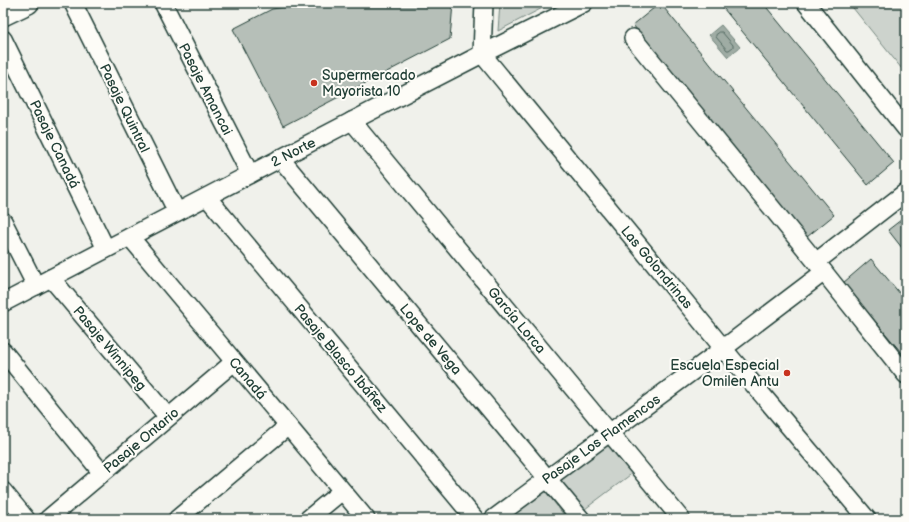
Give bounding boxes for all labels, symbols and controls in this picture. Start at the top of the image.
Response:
street label: Pasaje Amancai [175,40,236,138]
street label: Pasaje Quintral [96,61,153,155]
place label: Supermercado Mayorista 10 [322,67,416,100]
marker: Supermercado Mayorista 10 [309,78,319,88]
street label: Pasaje Canadá [26,97,83,191]
street label: 2 Norte [268,134,318,171]
street label: Las Golondrinas [617,223,696,312]
street label: García Lorca [484,284,549,357]
street label: Lope de Vega [396,300,465,378]
street label: Pasaje Blasco Ibáñez [290,301,391,416]
street label: Pasaje Winnipeg [69,303,150,394]
street label: Canadá [225,354,270,403]
place label: Escuela Especial Omilen Antu [670,357,779,390]
marker: Escuela Especial Omilen Antu [782,368,792,378]
street label: Pasaje Los Flamencos [539,391,664,488]
street label: Pasaje Ontario [100,404,182,477]

